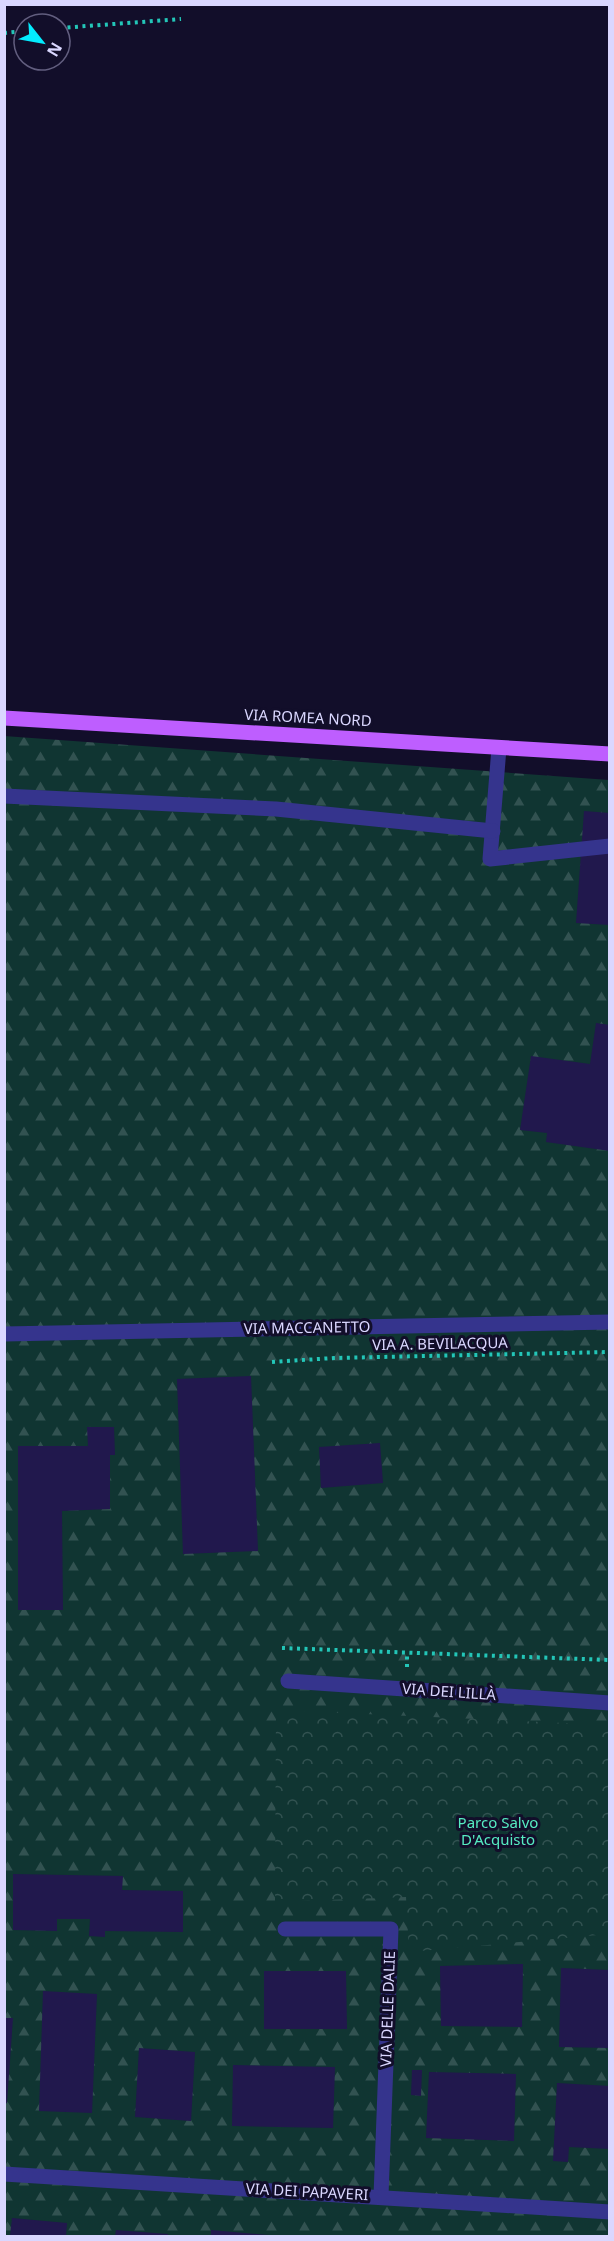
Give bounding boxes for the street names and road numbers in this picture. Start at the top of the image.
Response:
street label: VIA ROMEA NORD [244,704,372,730]
street label: VIA MACCANETTO [243,1316,371,1338]
street label: VIA A. BEVILACQUA [372,1332,508,1354]
street label: VIA DEI LILLÀ [401,1678,497,1704]
street label: VIA DELLE DALIE [375,1950,399,2067]
street label: VIA DEI PAPAVERI [245,2178,369,2204]

